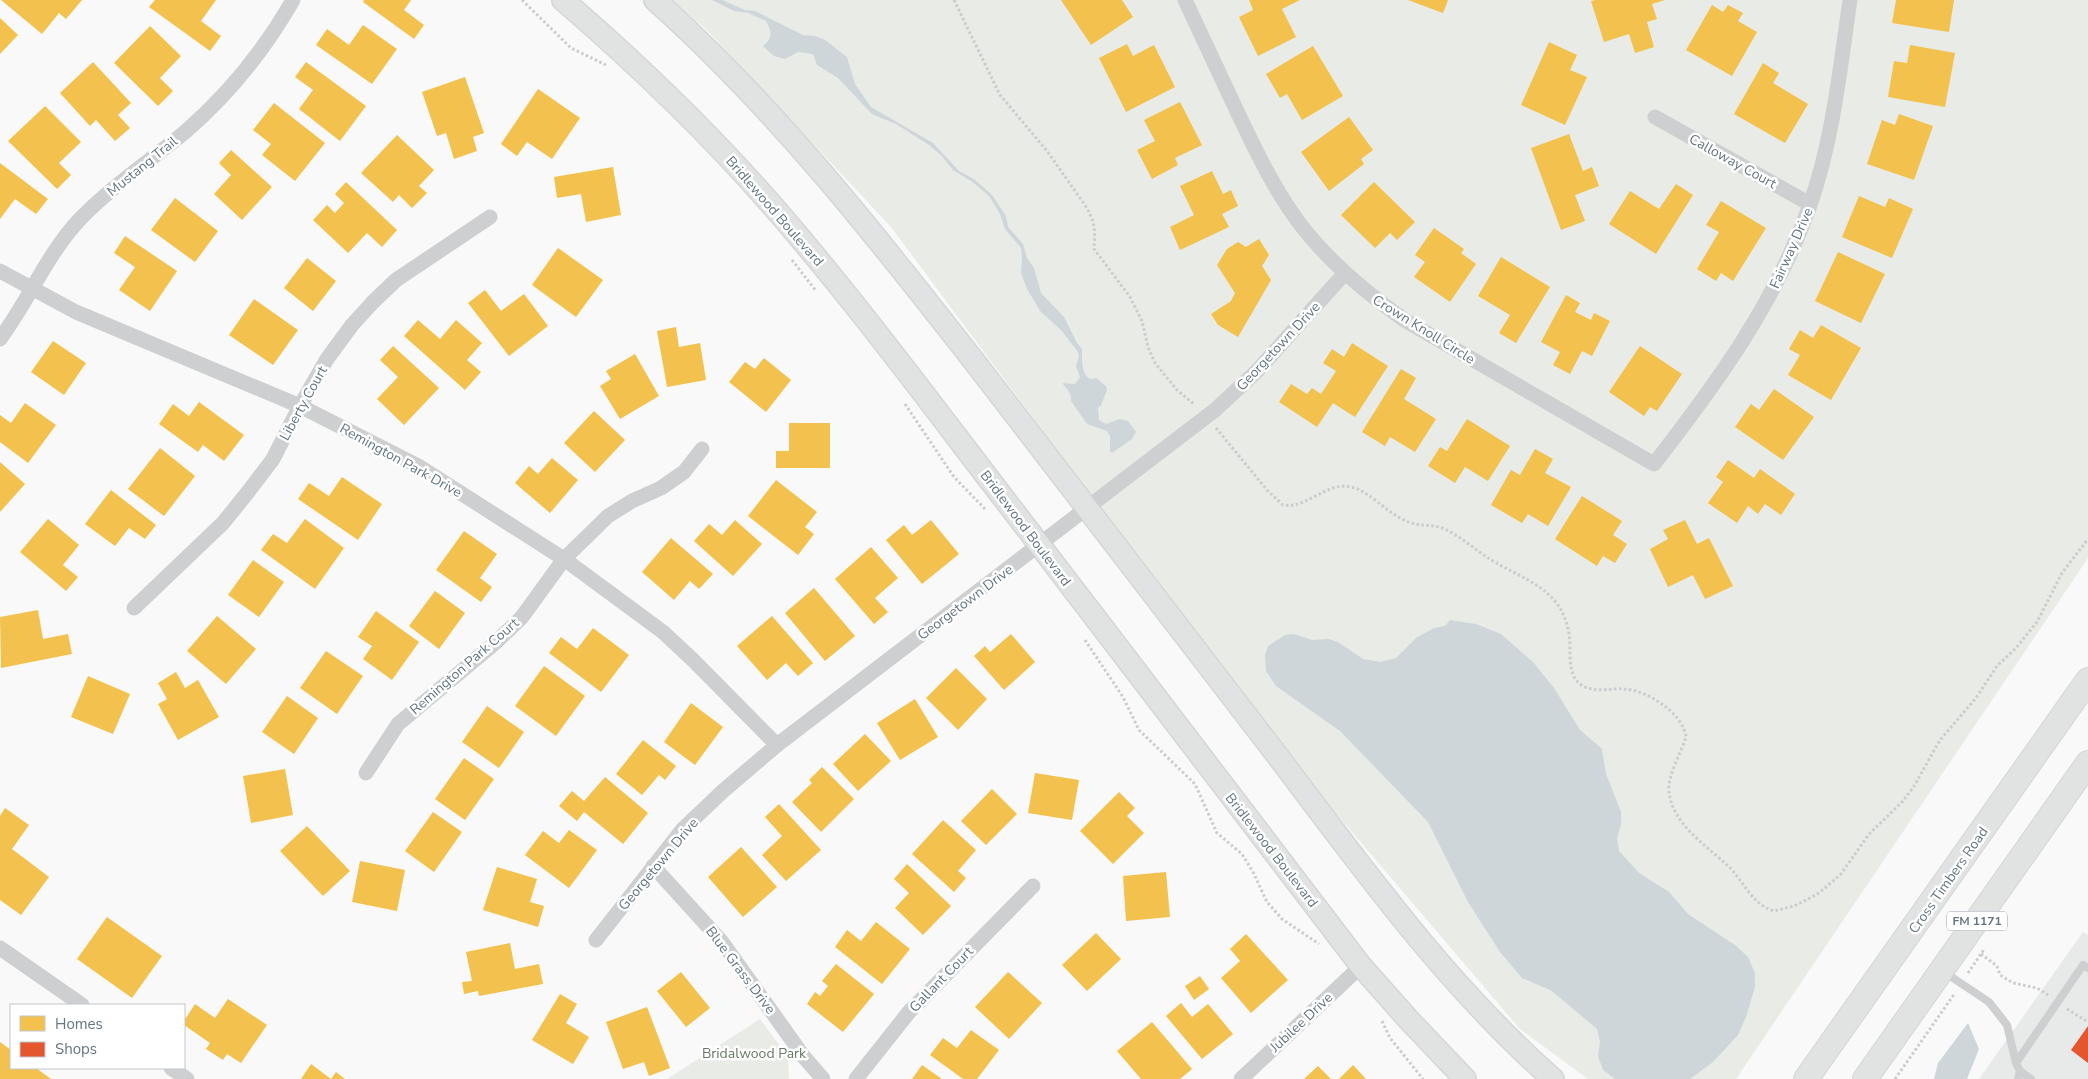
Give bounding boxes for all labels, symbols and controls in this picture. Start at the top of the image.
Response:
street label: Calloway Court [1686,130,1780,193]
street label: Mustang Trail [103,132,182,201]
street label: Bridlewood Boulevard [721,152,828,271]
street label: Fairway Drive [1765,205,1818,292]
street label: Crown Knoll Circle [1369,290,1479,369]
street label: Georgetown Drive [1232,298,1325,395]
street label: Liberty Court [275,362,332,444]
street label: Remington Park Drive [336,419,465,502]
street label: Bridlewood Boulevard [976,467,1075,590]
street label: Georgetown Drive [914,560,1017,645]
street label: Remington Park Court [406,614,523,719]
street label: Bridlewood Boulevard [1221,789,1322,911]
street label: Georgetown Drive [614,814,703,914]
street label: Cross Timbers Road [1904,823,1992,937]
road number: FM 1171 [1947,911,2007,930]
street label: Blue Grass Drive [701,923,780,1018]
street label: Gallant Court [905,942,978,1016]
street label: Jubilee Drive [1265,988,1337,1057]
legend [10,1004,185,1069]
text: Homes [55,1014,103,1034]
text: Shops [55,1039,97,1059]
park label: Bridalwood Park [702,1044,807,1063]

